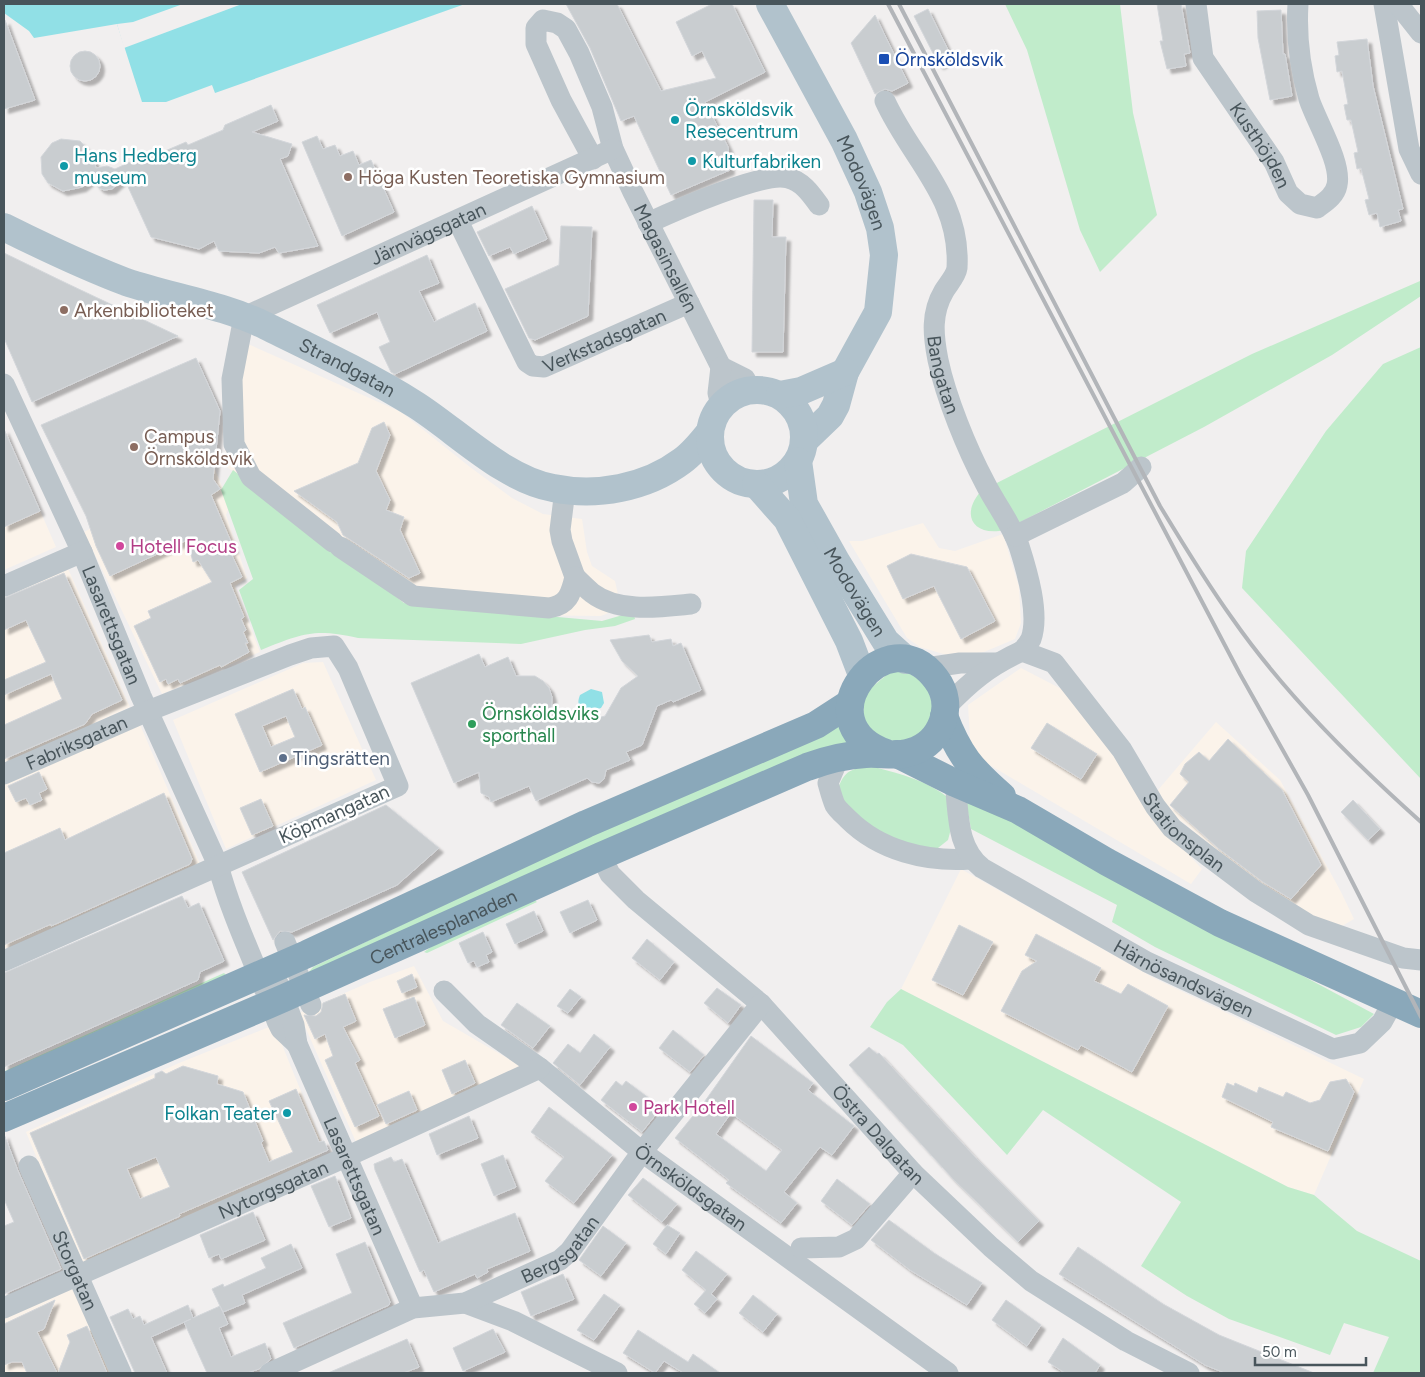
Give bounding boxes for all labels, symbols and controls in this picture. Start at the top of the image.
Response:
place label: Örnsköldsvik [895,48,1004,71]
marker: Örnsköldsvik [877,52,891,66]
place label: Örnsköldsvik Resecentrum [685,98,798,143]
street label: Kusthöjden [1225,98,1296,192]
marker: Örnsköldsvik Resecentrum [669,114,681,126]
street label: Modovägen [832,131,891,233]
place label: Hans Hedberg museum [74,144,197,189]
place label: Kulturfabriken [702,150,821,173]
marker: Kulturfabriken [686,155,698,167]
marker: Hans Hedberg museum [58,160,70,172]
place label: Höga Kusten Teoretiska Gymnasium [358,166,665,189]
marker: Höga Kusten Teoretiska Gymnasium [342,171,354,183]
street label: Järnvägsgatan [367,197,489,269]
street label: Magasinsallén [629,200,703,316]
place label: Arkenbiblioteket [74,299,214,322]
street label: Verkstadsgatan [539,303,669,378]
marker: Arkenbiblioteket [58,304,70,316]
street label: Strandgatan [296,333,400,402]
street label: Bangatan [923,334,965,417]
place label: Campus Örnsköldsvik [144,425,253,470]
marker: Campus Örnsköldsvik [128,441,140,453]
place label: Hotell Focus [130,535,237,558]
marker: Hotell Focus [114,540,126,552]
street label: Modovägen [819,543,891,641]
street label: Lasarettsgatan [77,562,146,688]
place label: Örnsköldsviks sporthall [482,702,599,747]
street label: Fabriksgatan [22,710,131,775]
marker: Örnsköldsviks sporthall [466,718,478,730]
place label: Tingsrätten [293,747,390,770]
marker: Tingsrätten [277,752,289,764]
street label: Köpmangatan [275,779,393,849]
street label: Stationsplan [1138,788,1230,876]
street label: Centralesplanaden [366,884,520,970]
street label: Härnösandsvägen [1110,934,1258,1022]
street label: Östra Dalgatan [827,1080,929,1189]
place label: Park Hotell [643,1096,735,1119]
marker: Park Hotell [627,1101,639,1113]
place label: Folkan Teater [164,1102,278,1125]
marker: Folkan Teater [281,1107,293,1119]
street label: Lasarettsgatan [319,1113,391,1238]
street label: Örnsköldsgatan [630,1139,752,1236]
street label: Nytorgsgatan [214,1155,331,1224]
street label: Bergsgatan [517,1211,604,1288]
street label: Storgatan [48,1227,103,1313]
scale bar [1255,1334,1366,1366]
text: 50 m [1262,1343,1297,1361]

